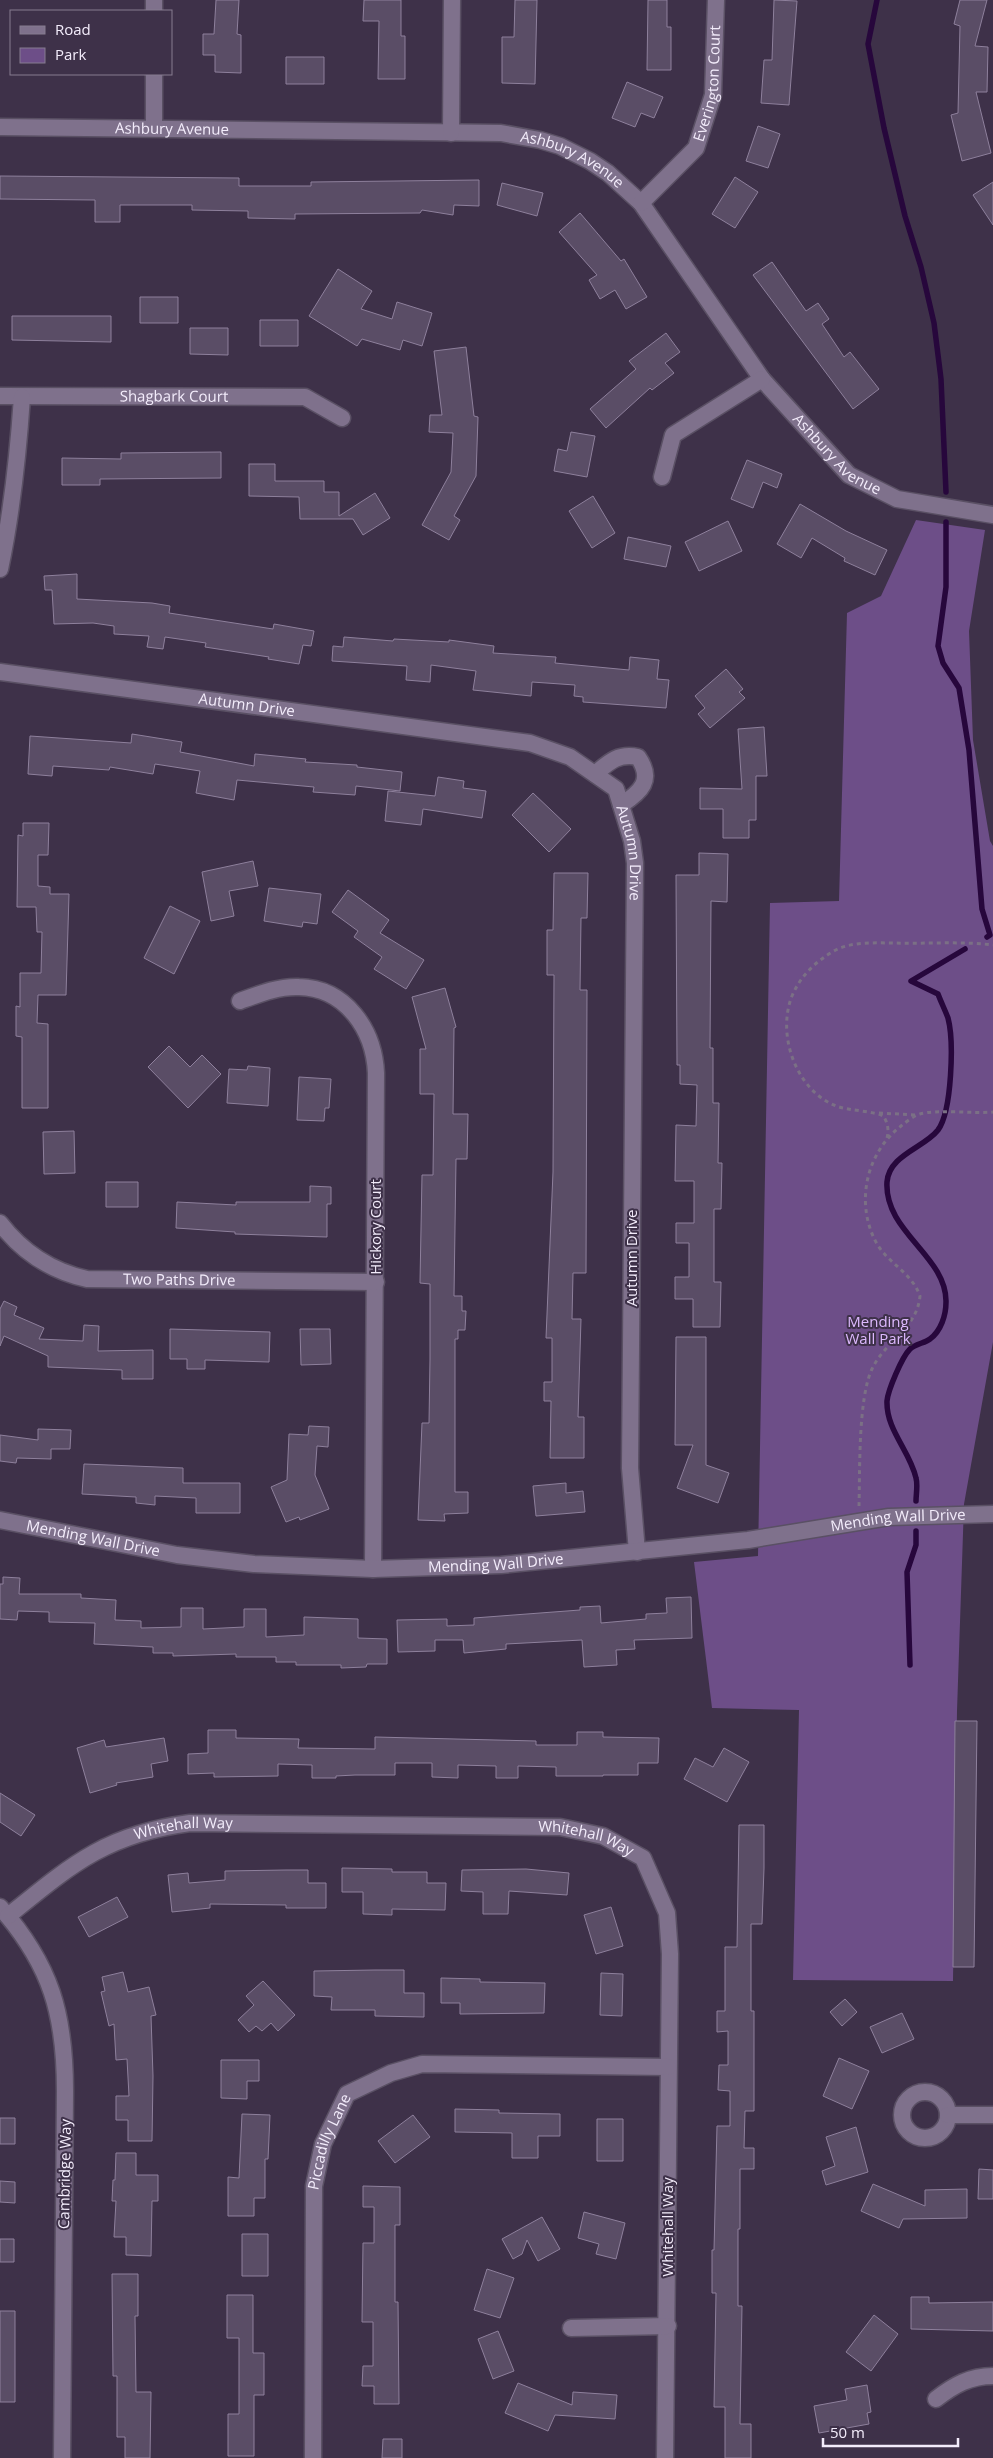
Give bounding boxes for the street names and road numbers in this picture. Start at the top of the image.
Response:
street label: Everington Court [688,25,724,144]
street label: Ashbury Avenue [115,117,229,139]
street label: Ashbury Avenue [519,126,629,192]
street label: Shagbark Court [120,385,228,406]
street label: Ashbury Avenue [789,409,885,499]
street label: Autumn Drive [198,688,296,720]
street label: Autumn Drive [612,802,646,901]
street label: Hickory Court [365,1179,385,1275]
street label: Autumn Drive [621,1210,641,1306]
street label: Two Paths Drive [123,1268,236,1290]
street label: Mending Wall Drive [829,1504,966,1535]
street label: Mending Wall Drive [25,1514,162,1560]
street label: Mending Wall Drive [428,1548,564,1576]
street label: Whitehall Way [131,1812,233,1844]
street label: Whitehall Way [538,1816,638,1860]
street label: Piccadilly Lane [302,2090,355,2191]
street label: Cambridge Way [53,2118,75,2229]
street label: Whitehall Way [657,2177,677,2277]

